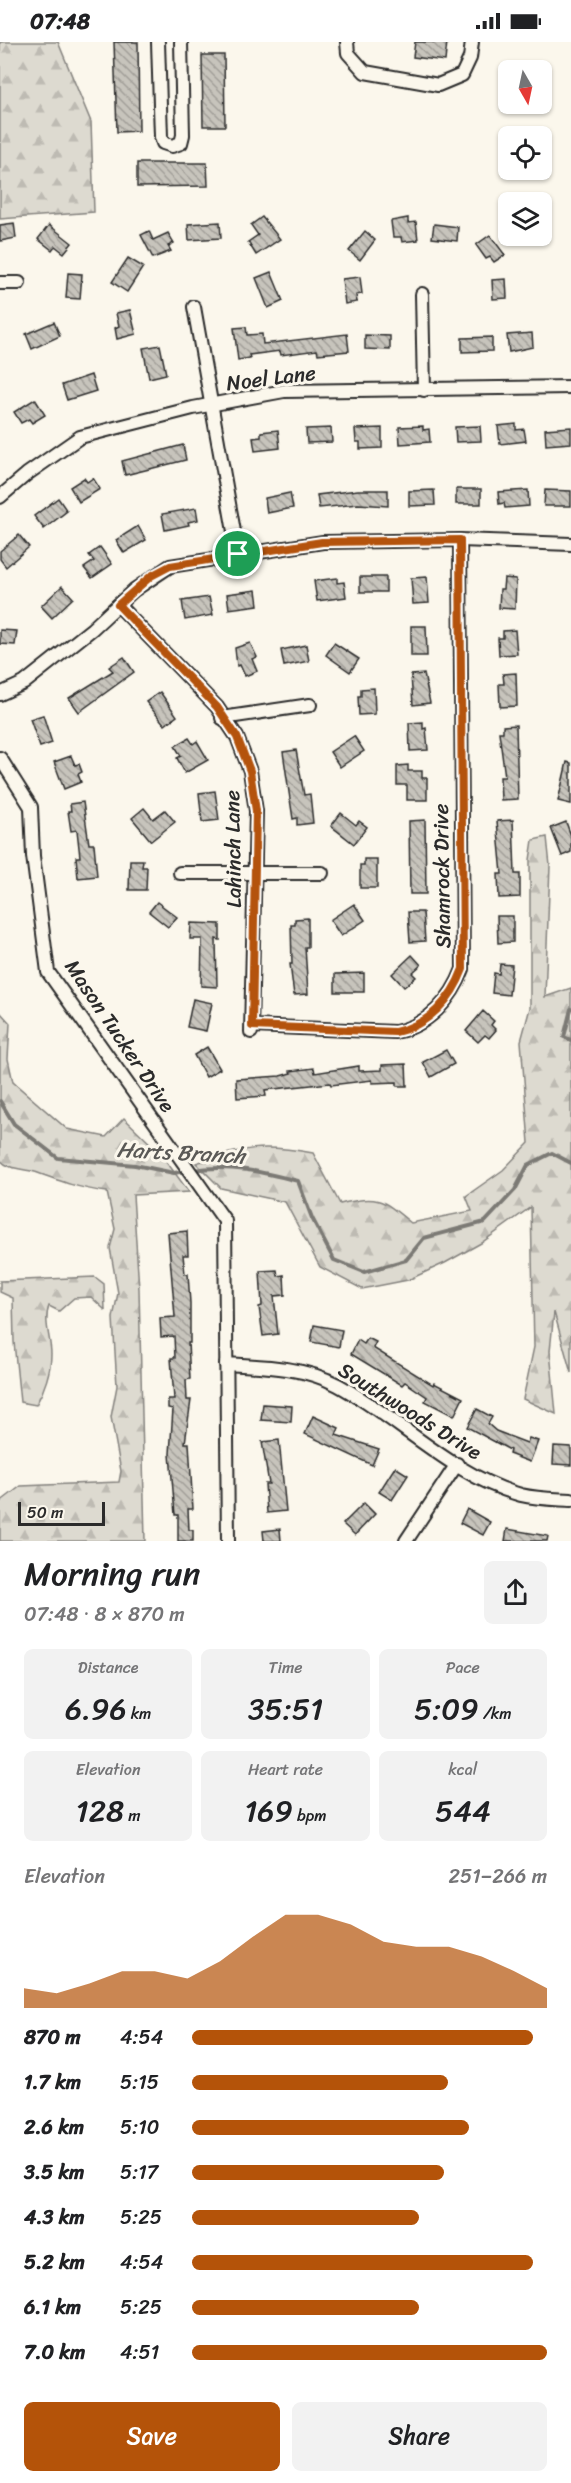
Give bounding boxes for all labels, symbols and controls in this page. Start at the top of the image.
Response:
text: 07:48 [30,2,90,41]
north arrow [498,60,552,114]
map controls [498,60,552,246]
button: locate [498,126,552,180]
button: layers [498,192,552,246]
street label: Noel Lane [224,354,318,402]
pin [212,528,263,579]
icon: arrive [221,537,254,570]
street label: Lahinch Lane [213,790,253,908]
street label: Shamrock Drive [422,803,462,949]
street label: Mason Tucker Drive [54,951,186,1121]
water label: Harts Branch [116,1130,249,1175]
street label: Southwoods Drive [330,1351,490,1471]
text: 50 m [27,1498,63,1527]
scale bar [18,1499,105,1526]
text: Morning run [24,1545,200,1603]
button: share [484,1561,547,1624]
text: 07:48 · 8 × 870 m [24,1597,185,1632]
text: Distance [78,1653,139,1682]
text: Time [269,1653,302,1682]
text: Pace [446,1653,480,1682]
text: 6.96 [65,1682,126,1736]
text: 35:51 [248,1682,323,1736]
text: 5:09 [414,1682,479,1736]
text: km [126,1699,151,1728]
text: /km [479,1699,512,1728]
text: Elevation [76,1755,141,1784]
text: Heart rate [248,1755,323,1784]
text: kcal [448,1755,477,1784]
text: 128 [76,1784,124,1838]
text: 169 [244,1784,293,1838]
text: 544 [435,1784,491,1838]
text: m [124,1801,141,1830]
text: bpm [293,1801,327,1830]
text: Elevation [24,1859,105,1894]
text: 251–266 m [449,1859,547,1894]
text: 870 m [24,2020,81,2055]
text: 4:54 [120,2020,163,2055]
text: 1.7 km [24,2065,81,2100]
text: 5:15 [120,2065,159,2100]
text: 2.6 km [24,2110,84,2145]
text: 5:10 [120,2110,159,2145]
text: 3.5 km [24,2155,84,2190]
text: 5:17 [120,2155,158,2190]
text: 4.3 km [24,2200,85,2235]
text: 5:25 [120,2200,162,2235]
text: 5.2 km [24,2245,85,2280]
text: 4:54 [120,2245,163,2280]
text: 6.1 km [24,2290,81,2325]
text: 5:25 [120,2290,162,2325]
text: 7.0 km [24,2335,85,2370]
text: 4:51 [120,2335,159,2370]
button: Save [24,2402,280,2471]
button: Share [292,2402,547,2471]

